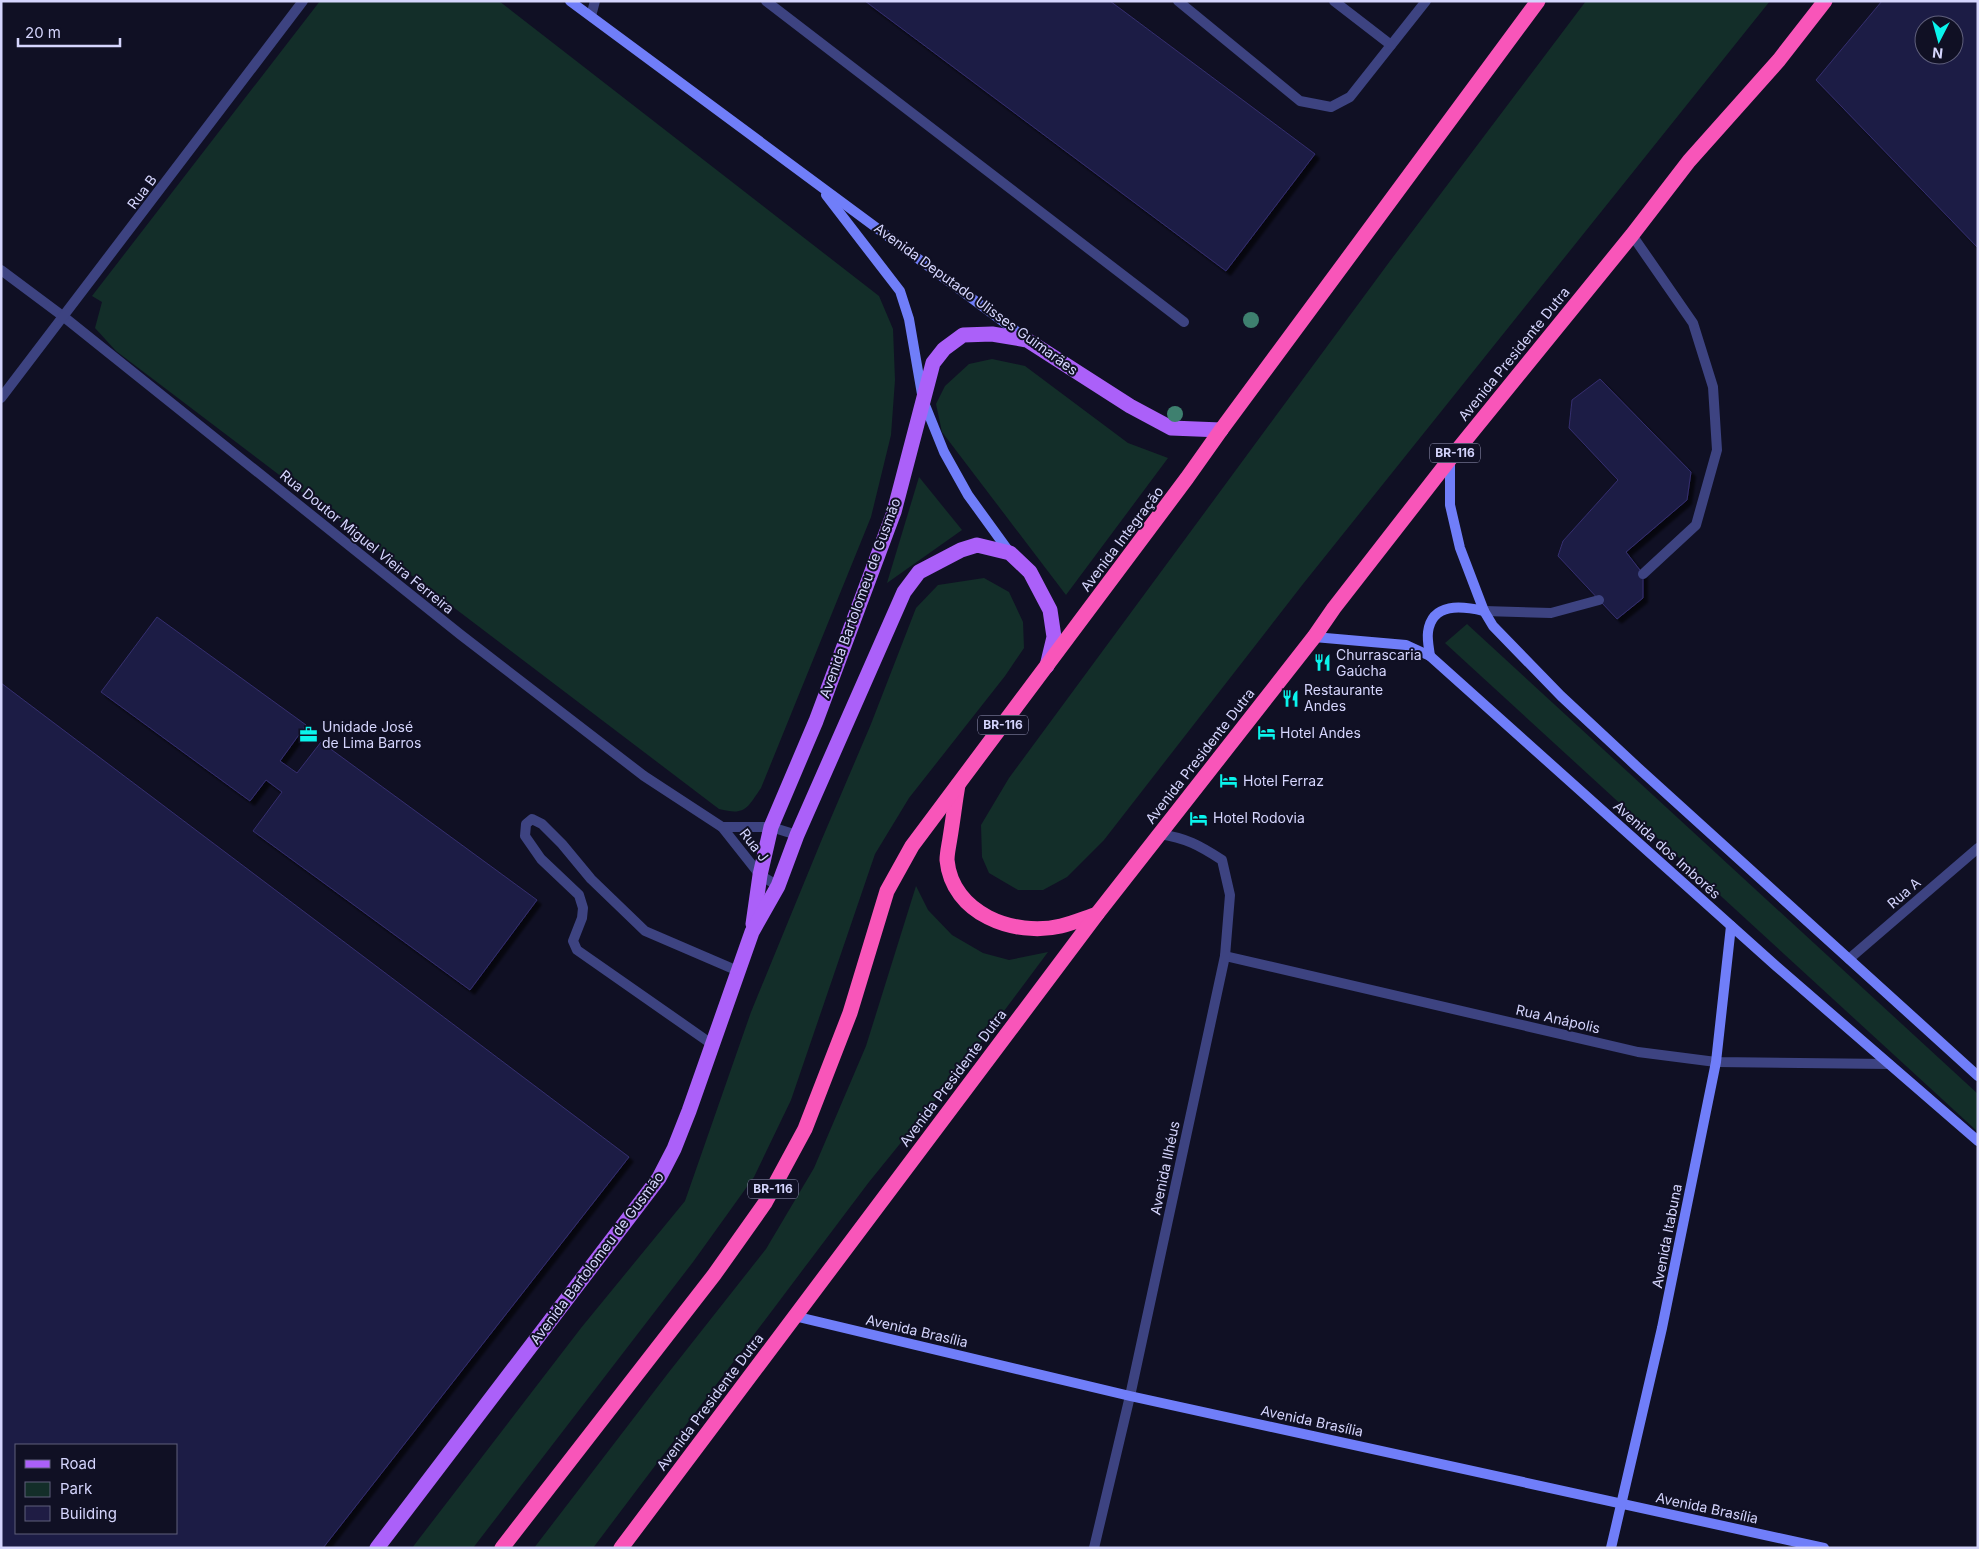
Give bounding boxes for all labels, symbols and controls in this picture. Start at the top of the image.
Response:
scale bar [18,15,120,47]
north arrow [1914,15,1964,65]
text: 20 m [25,23,61,42]
text: N [1931,44,1944,62]
street label: Rua B [123,171,160,212]
street label: Avenida Deputado Ulisses Guimarães [871,219,1081,378]
street label: Avenida Presidente Dutra [1454,283,1573,424]
road number: BR-116 [1430,443,1480,462]
street label: Rua Doutor Miguel Vieira Ferreira [277,466,458,617]
street label: Avenida Integração [1077,483,1167,595]
street label: Avenida Bartolomeu de Gusmão [815,496,904,700]
place label: Churrascaria Gaúcha [1336,646,1422,679]
restaurant icon: Churrascaria Gaúcha [1312,653,1332,673]
place label: Restaurante Andes [1304,681,1383,714]
street label: Avenida Presidente Dutra [1141,685,1258,827]
restaurant icon: Restaurante Andes [1280,688,1300,708]
road number: BR-116 [978,716,1028,734]
place label: Unidade José de Lima Barros [322,718,421,751]
hotel icon: Hotel Andes [1256,723,1276,743]
place label: Hotel Andes [1280,724,1361,741]
office icon: Unidade José de Lima Barros [298,725,318,745]
hotel icon: Hotel Ferraz [1219,771,1239,791]
place label: Hotel Ferraz [1243,772,1324,789]
street label: Avenida dos Imborés [1610,797,1724,902]
hotel icon: Hotel Rodovia [1189,808,1209,828]
place label: Hotel Rodovia [1213,809,1305,826]
street label: Rua J [736,825,773,865]
street label: Rua A [1883,873,1924,912]
street label: Rua Anápolis [1514,1001,1602,1036]
street label: Avenida Presidente Dutra [896,1006,1010,1150]
street label: Avenida Ilhéus [1146,1119,1183,1216]
street label: Avenida Bartolomeu de Gusmão [526,1168,667,1347]
road number: BR-116 [748,1180,798,1198]
street label: Avenida Itabuna [1648,1182,1685,1290]
street label: Avenida Brasília [864,1311,970,1351]
street label: Avenida Presidente Dutra [653,1330,767,1474]
street label: Avenida Brasília [1259,1401,1365,1440]
legend [15,1444,178,1534]
text: Road [60,1454,96,1473]
text: Park [60,1479,93,1498]
street label: Avenida Brasília [1654,1488,1760,1527]
text: Building [60,1504,117,1523]

